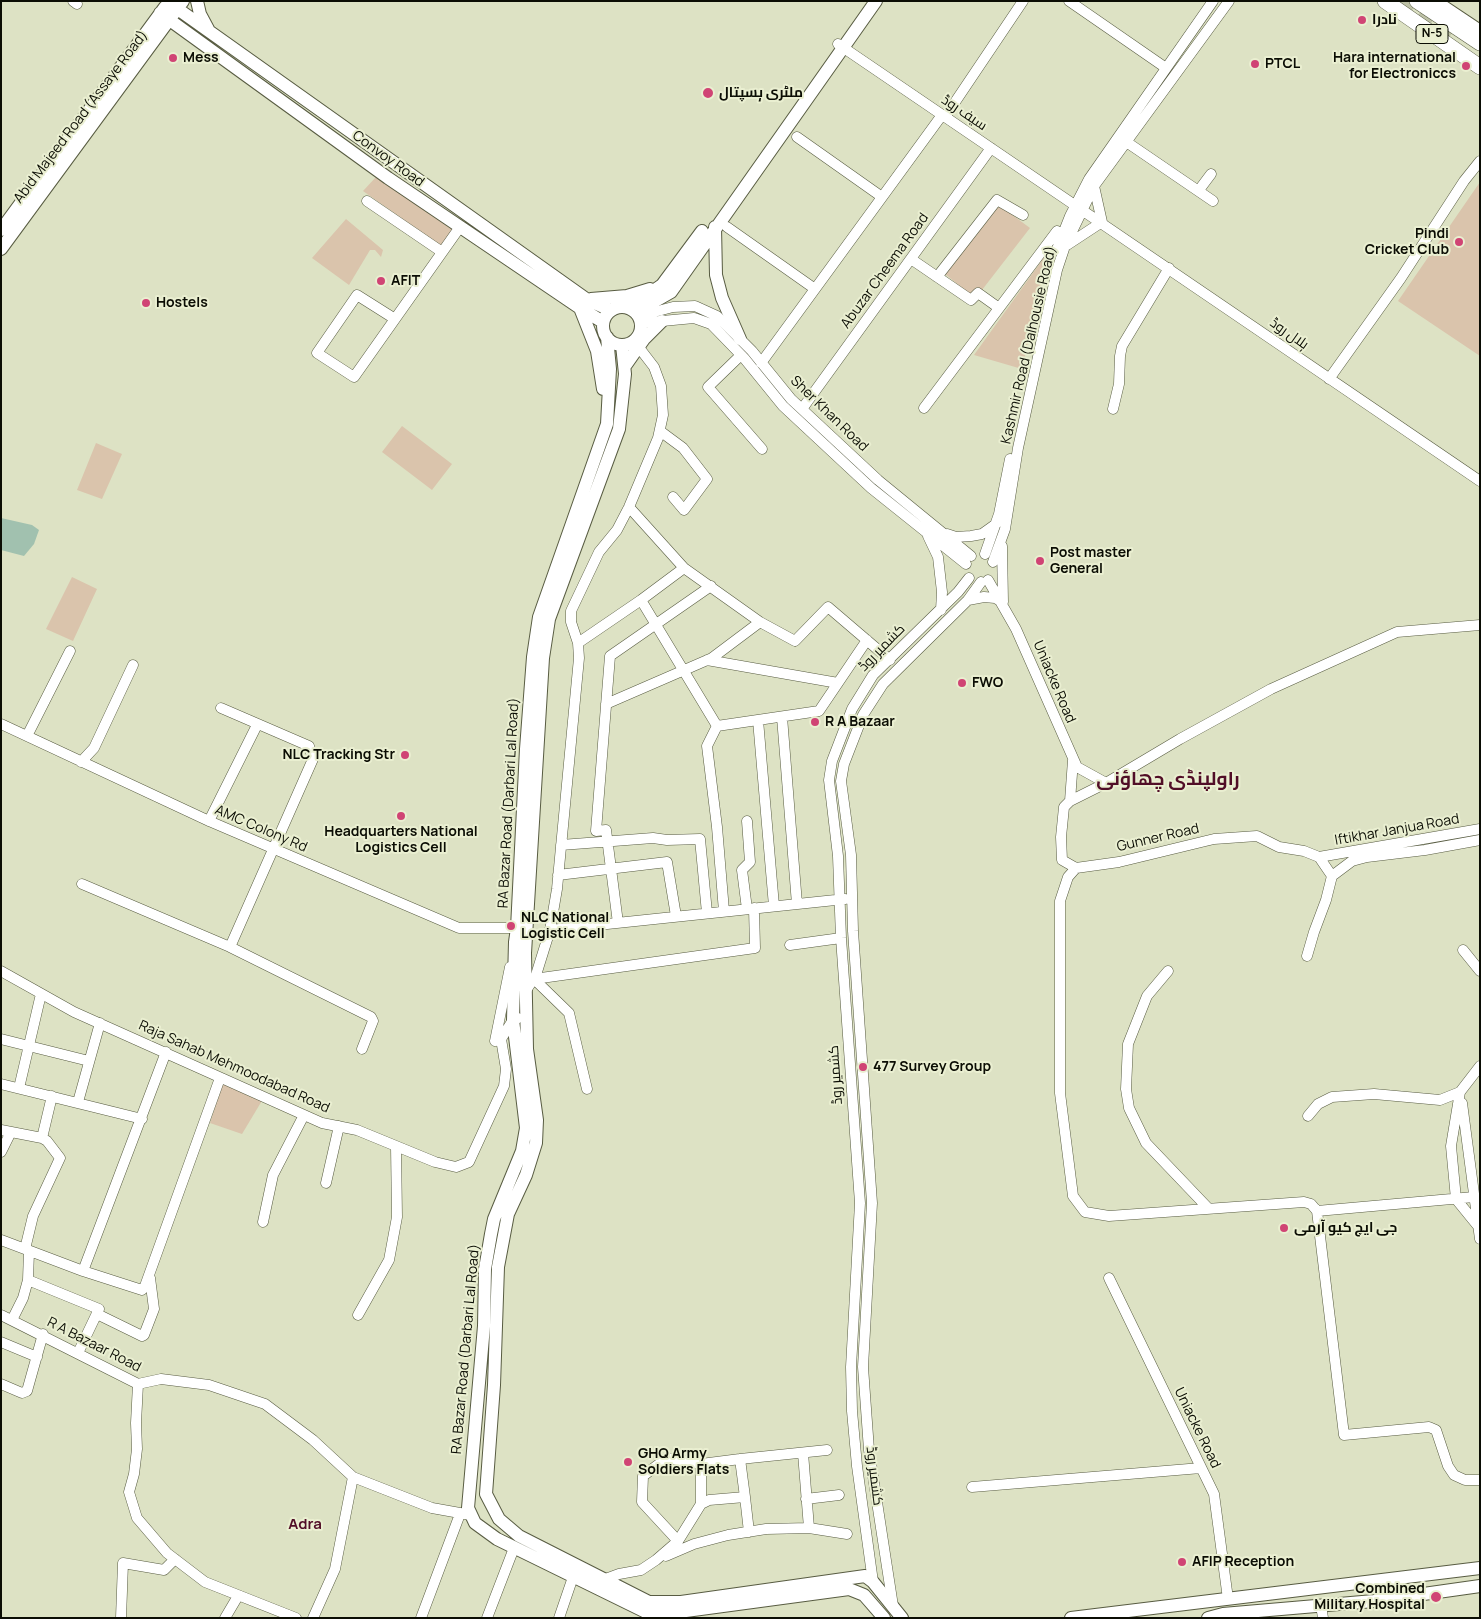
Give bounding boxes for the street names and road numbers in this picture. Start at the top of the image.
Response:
road number: N-5 [1416,24,1448,44]
street label: Abid Majeed Road (Assaye Road) [10,27,152,207]
street label: سیف روڈ [938,92,990,134]
street label: Convoy Road [349,127,427,191]
street label: Abuzar Cheema Road [838,210,932,332]
street label: Kashmir Road (Dalhousie Road) [998,244,1060,446]
street label: ہلال روڈ [1266,315,1312,353]
street label: Sher Khan Road [787,373,871,455]
street label: کشمیر روڈ [855,621,909,675]
street label: Uniacke Road [1029,638,1079,726]
street label: RA Bazar Road (Darbari Lal Road) [495,697,523,909]
street label: AMC Colony Rd [212,802,310,856]
street label: Iftikhar Janjua Road [1333,811,1461,849]
street label: Gunner Road [1115,820,1201,856]
street label: Raja Sahab Mehmoodabad Road [136,1017,332,1117]
street label: کشمیر روڈ [826,1045,846,1105]
street label: RA Bazar Road (Darbari Lal Road) [448,1243,484,1455]
street label: R A Bazaar Road [44,1314,144,1376]
street label: Uniacke Road [1170,1385,1224,1471]
street label: کشمیر روڈ [862,1445,886,1507]

